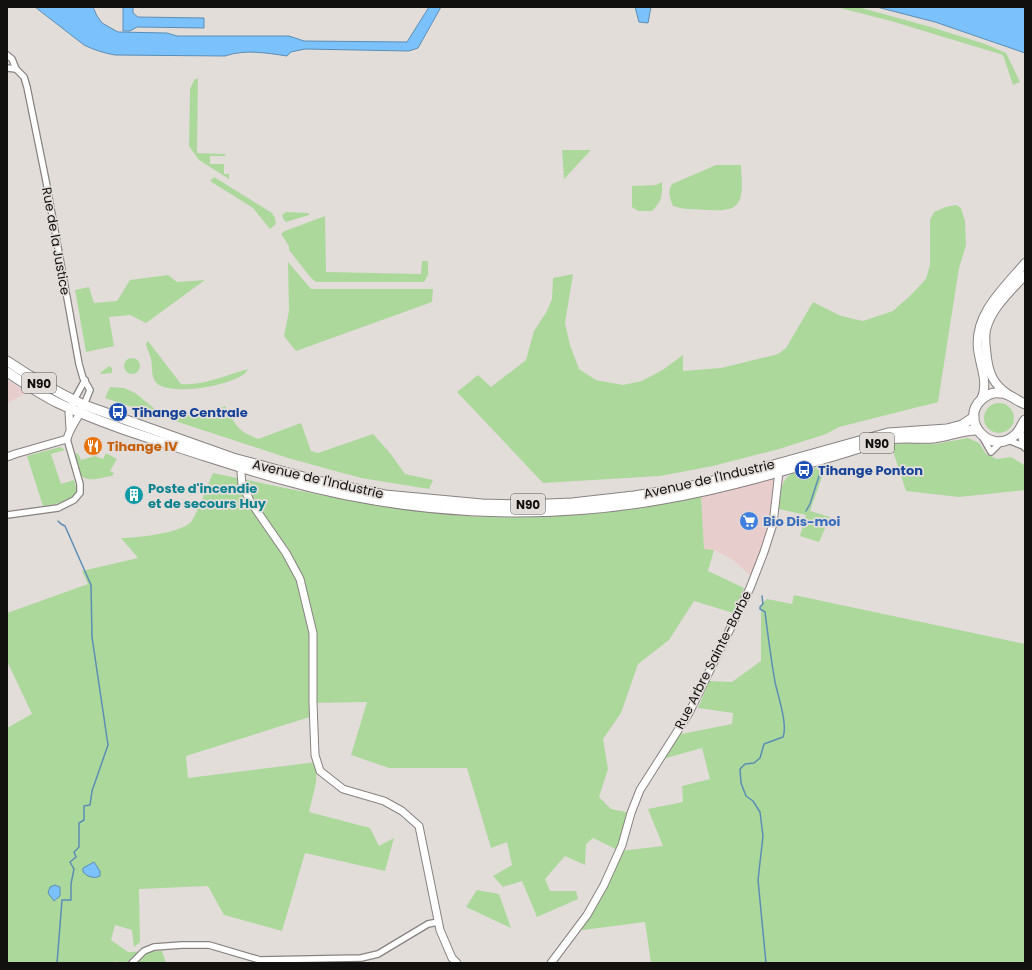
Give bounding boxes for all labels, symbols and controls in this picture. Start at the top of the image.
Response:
street label: Rue de la Justice [37,185,75,297]
road number: N90 [22,373,56,393]
bus stop icon: Tihange Centrale [107,401,129,423]
place label: Tihange Centrale [132,403,248,422]
road number: N90 [860,433,894,453]
restaurant icon: Tihange IV [82,435,104,457]
place label: Tihange IV [107,437,178,456]
street label: Avenue de l'Industrie [251,455,385,503]
street label: Avenue de l'Industrie [642,455,776,503]
bus stop icon: Tihange Ponton [793,459,815,481]
place label: Tihange Ponton [818,461,923,480]
place label: Poste d'incendie et de secours Huy [148,479,267,513]
building icon: Poste d'incendie et de secours Huy [123,484,145,506]
road number: N90 [511,494,545,514]
supermarket icon: Bio Dis-moi [738,510,760,532]
place label: Bio Dis-moi [763,512,841,531]
street label: Rue Arbre Sainte-Barbe [670,588,756,732]

